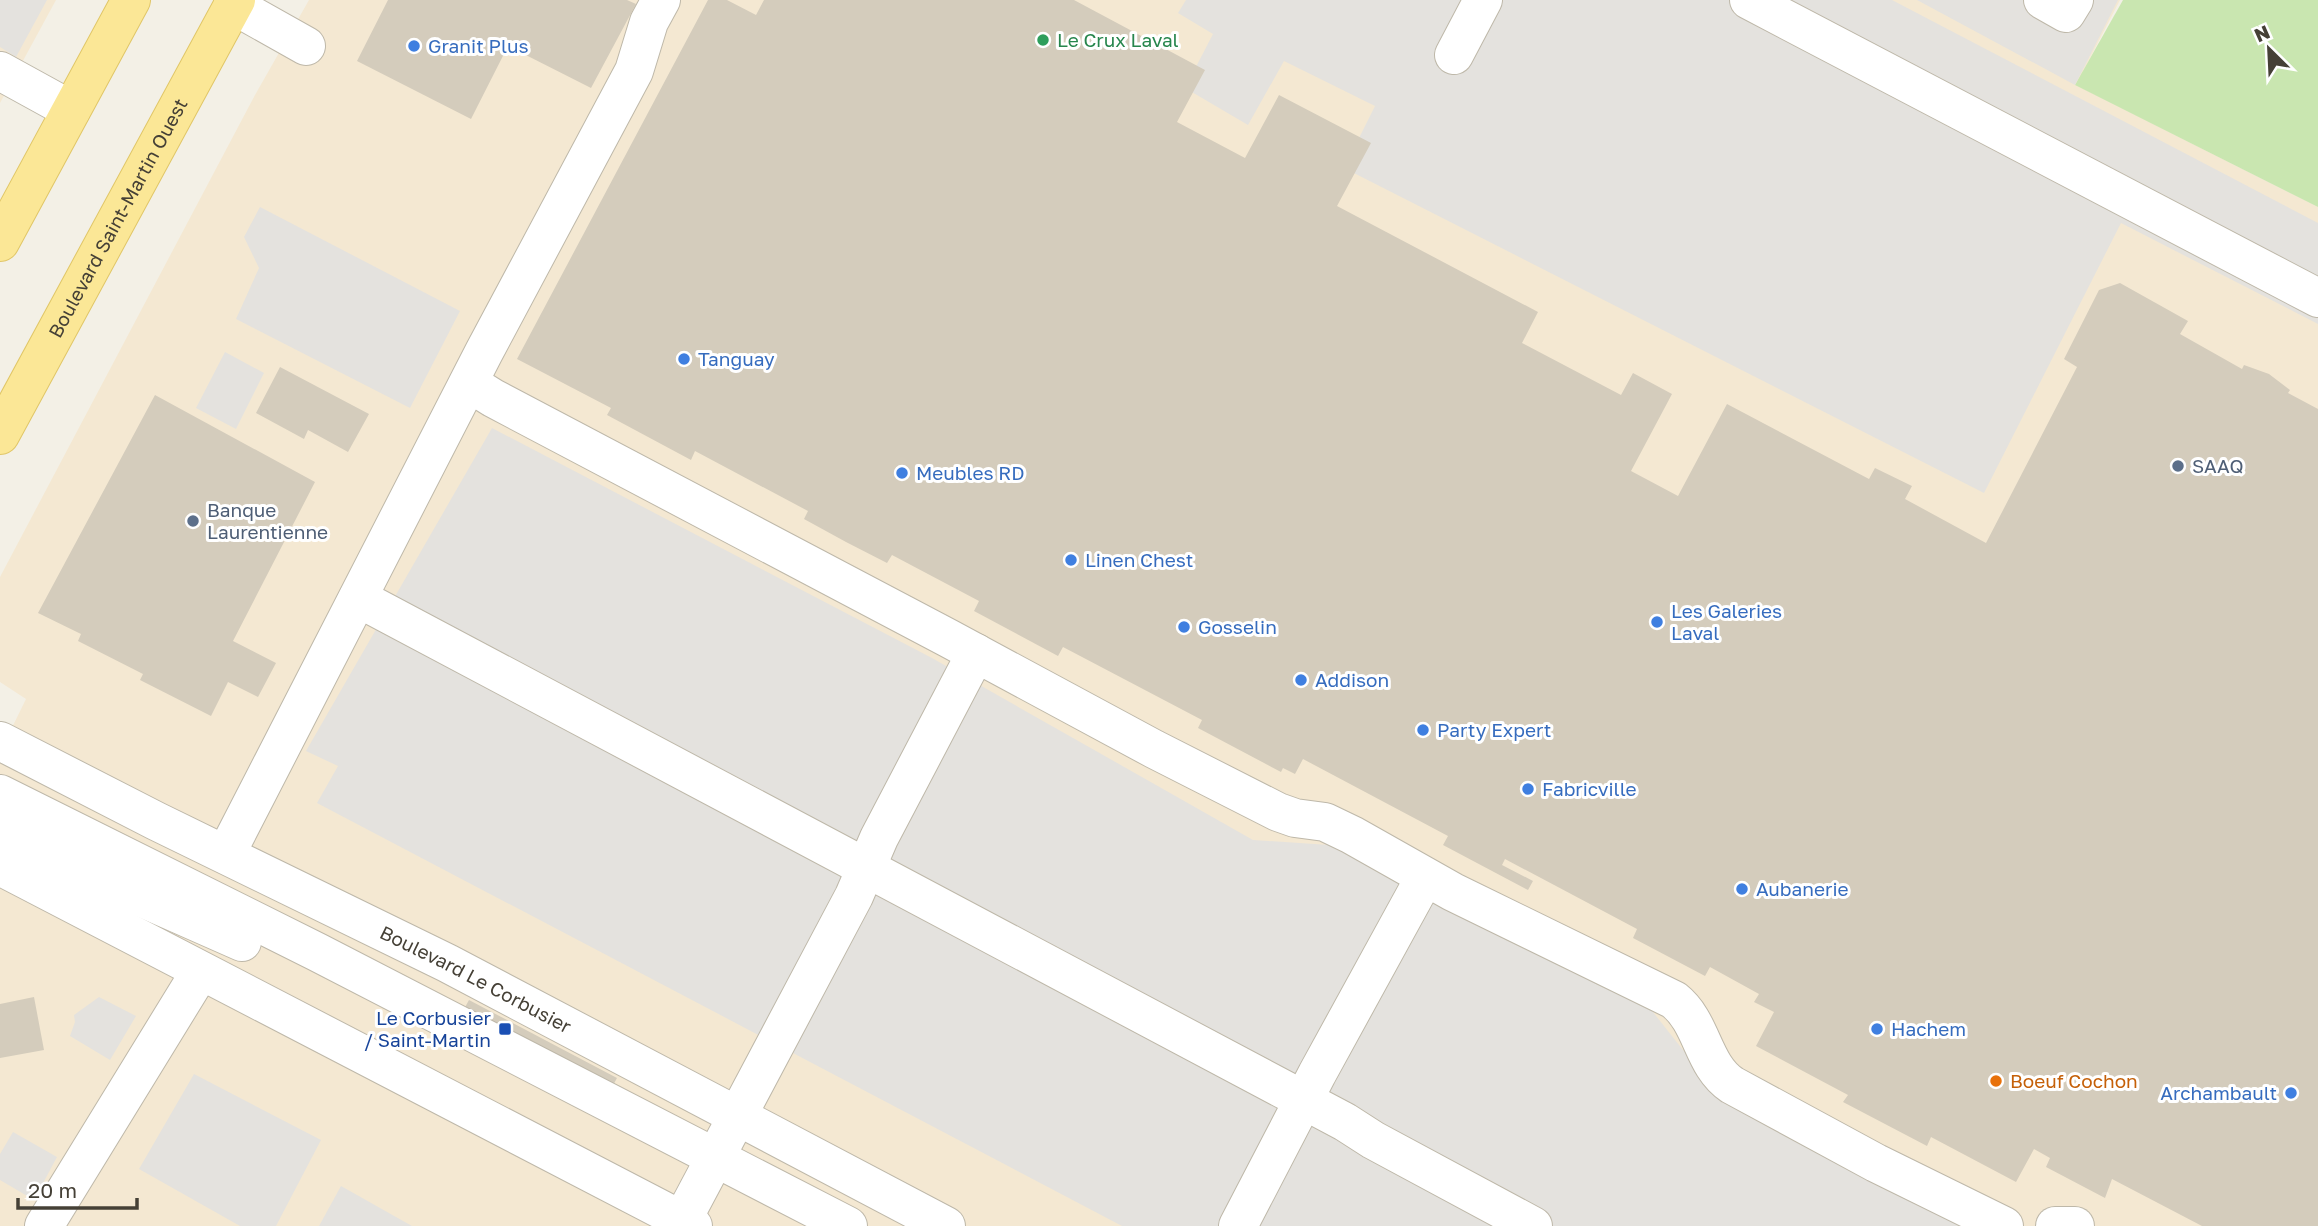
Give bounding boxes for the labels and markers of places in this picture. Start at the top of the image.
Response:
place label: Le Crux Laval [1057,28,1179,51]
marker: Le Crux Laval [1035,32,1051,48]
place label: Granit Plus [428,34,529,57]
marker: Granit Plus [406,38,422,54]
place label: Tanguay [698,347,775,370]
marker: Tanguay [676,351,692,367]
place label: SAAQ [2192,454,2244,477]
marker: SAAQ [2170,458,2186,474]
place label: Meubles RD [916,461,1025,484]
marker: Meubles RD [894,465,910,481]
place label: Banque Laurentienne [207,498,328,543]
marker: Banque Laurentienne [185,513,201,529]
place label: Linen Chest [1085,548,1193,571]
marker: Linen Chest [1063,552,1079,568]
place label: Les Galeries Laval [1671,599,1782,644]
marker: Les Galeries Laval [1649,614,1665,630]
place label: Gosselin [1198,615,1277,638]
marker: Gosselin [1176,619,1192,635]
place label: Addison [1315,668,1389,691]
marker: Addison [1293,672,1309,688]
place label: Party Expert [1437,718,1551,741]
marker: Party Expert [1415,722,1431,738]
place label: Fabricville [1542,777,1637,800]
marker: Fabricville [1520,781,1536,797]
place label: Aubanerie [1756,877,1849,900]
marker: Aubanerie [1734,881,1750,897]
place label: Le Corbusier / Saint-Martin [364,1006,492,1051]
place label: Hachem [1891,1017,1966,1040]
marker: Le Corbusier / Saint-Martin [497,1021,513,1037]
marker: Hachem [1869,1021,1885,1037]
place label: Boeuf Cochon [2010,1069,2138,1092]
marker: Boeuf Cochon [1988,1073,2004,1089]
place label: Archambault [2160,1081,2277,1104]
marker: Archambault [2283,1085,2299,1101]

